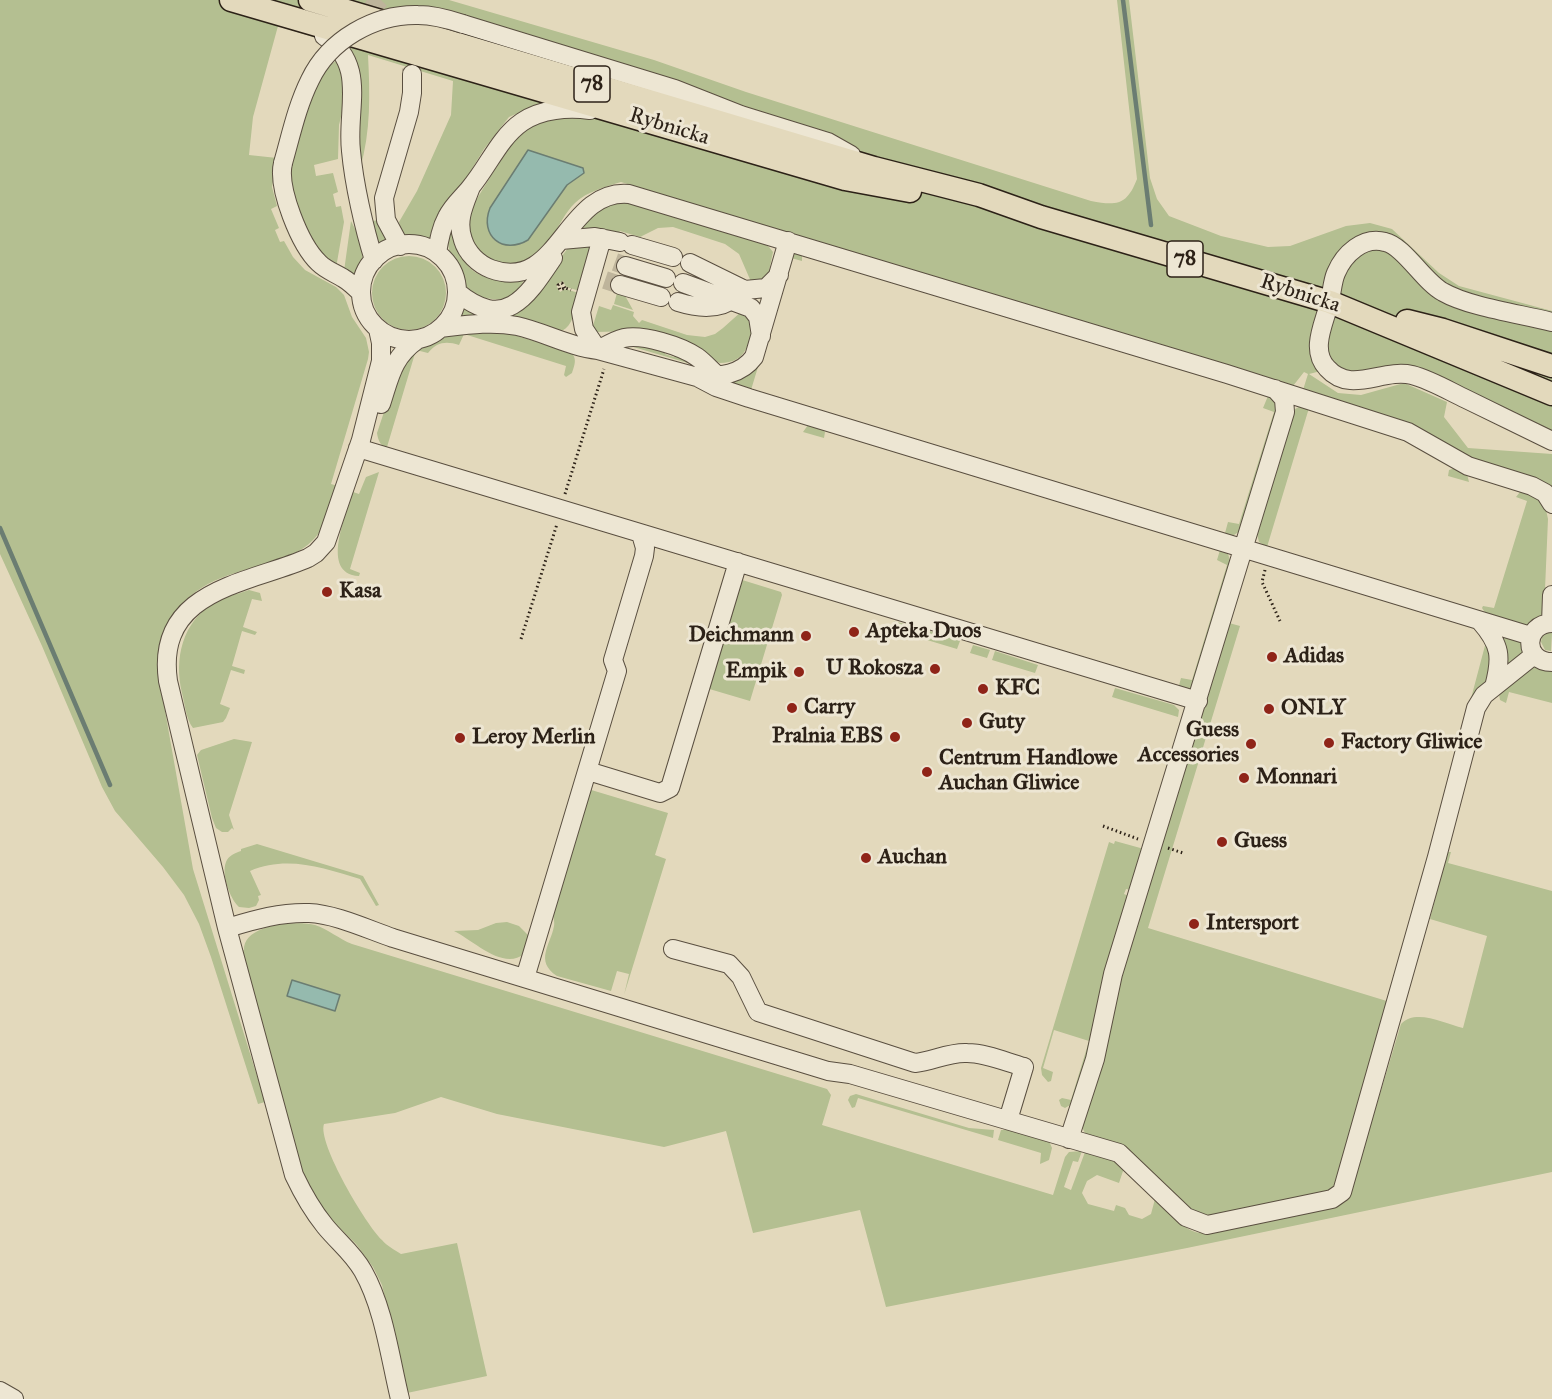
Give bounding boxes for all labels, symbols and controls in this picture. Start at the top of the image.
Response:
road number: 78 [574,66,610,102]
street label: Rybnicka [626,102,712,152]
road number: 78 [1167,241,1203,277]
street label: Rybnicka [1257,269,1343,319]
place label: Kasa [339,579,381,605]
marker: Kasa [320,585,334,599]
place label: Apteka Duos [866,619,981,645]
place label: Deichmann [688,623,794,649]
marker: Apteka Duos [847,625,861,639]
marker: Deichmann [799,629,813,643]
place label: Adidas [1284,644,1344,670]
marker: Adidas [1265,650,1279,664]
place label: U Rokosza [826,656,923,682]
place label: Empik [725,659,787,685]
marker: U Rokosza [928,662,942,676]
marker: Empik [792,665,806,679]
place label: KFC [995,676,1040,702]
marker: KFC [976,682,990,696]
place label: Carry [804,695,855,721]
place label: ONLY [1281,696,1346,722]
marker: Carry [785,701,799,715]
marker: ONLY [1262,702,1276,716]
place label: Guty [979,710,1025,736]
marker: Guty [960,716,974,730]
place label: Guess Accessories [1138,718,1239,770]
place label: Pralnia EBS [772,724,883,750]
place label: Leroy Merlin [472,725,595,751]
marker: Pralnia EBS [888,730,902,744]
place label: Factory Gliwice [1341,730,1482,756]
marker: Leroy Merlin [453,731,467,745]
marker: Factory Gliwice [1322,736,1336,750]
marker: Guess Accessories [1244,737,1258,751]
place label: Centrum Handlowe Auchan Gliwice [939,746,1118,798]
marker: Centrum Handlowe Auchan Gliwice [920,765,934,779]
place label: Monnari [1256,765,1337,791]
marker: Monnari [1237,771,1251,785]
place label: Guess [1234,829,1287,855]
marker: Guess [1215,835,1229,849]
place label: Auchan [878,845,947,871]
marker: Auchan [859,851,873,865]
place label: Intersport [1206,911,1299,937]
marker: Intersport [1187,917,1201,931]

